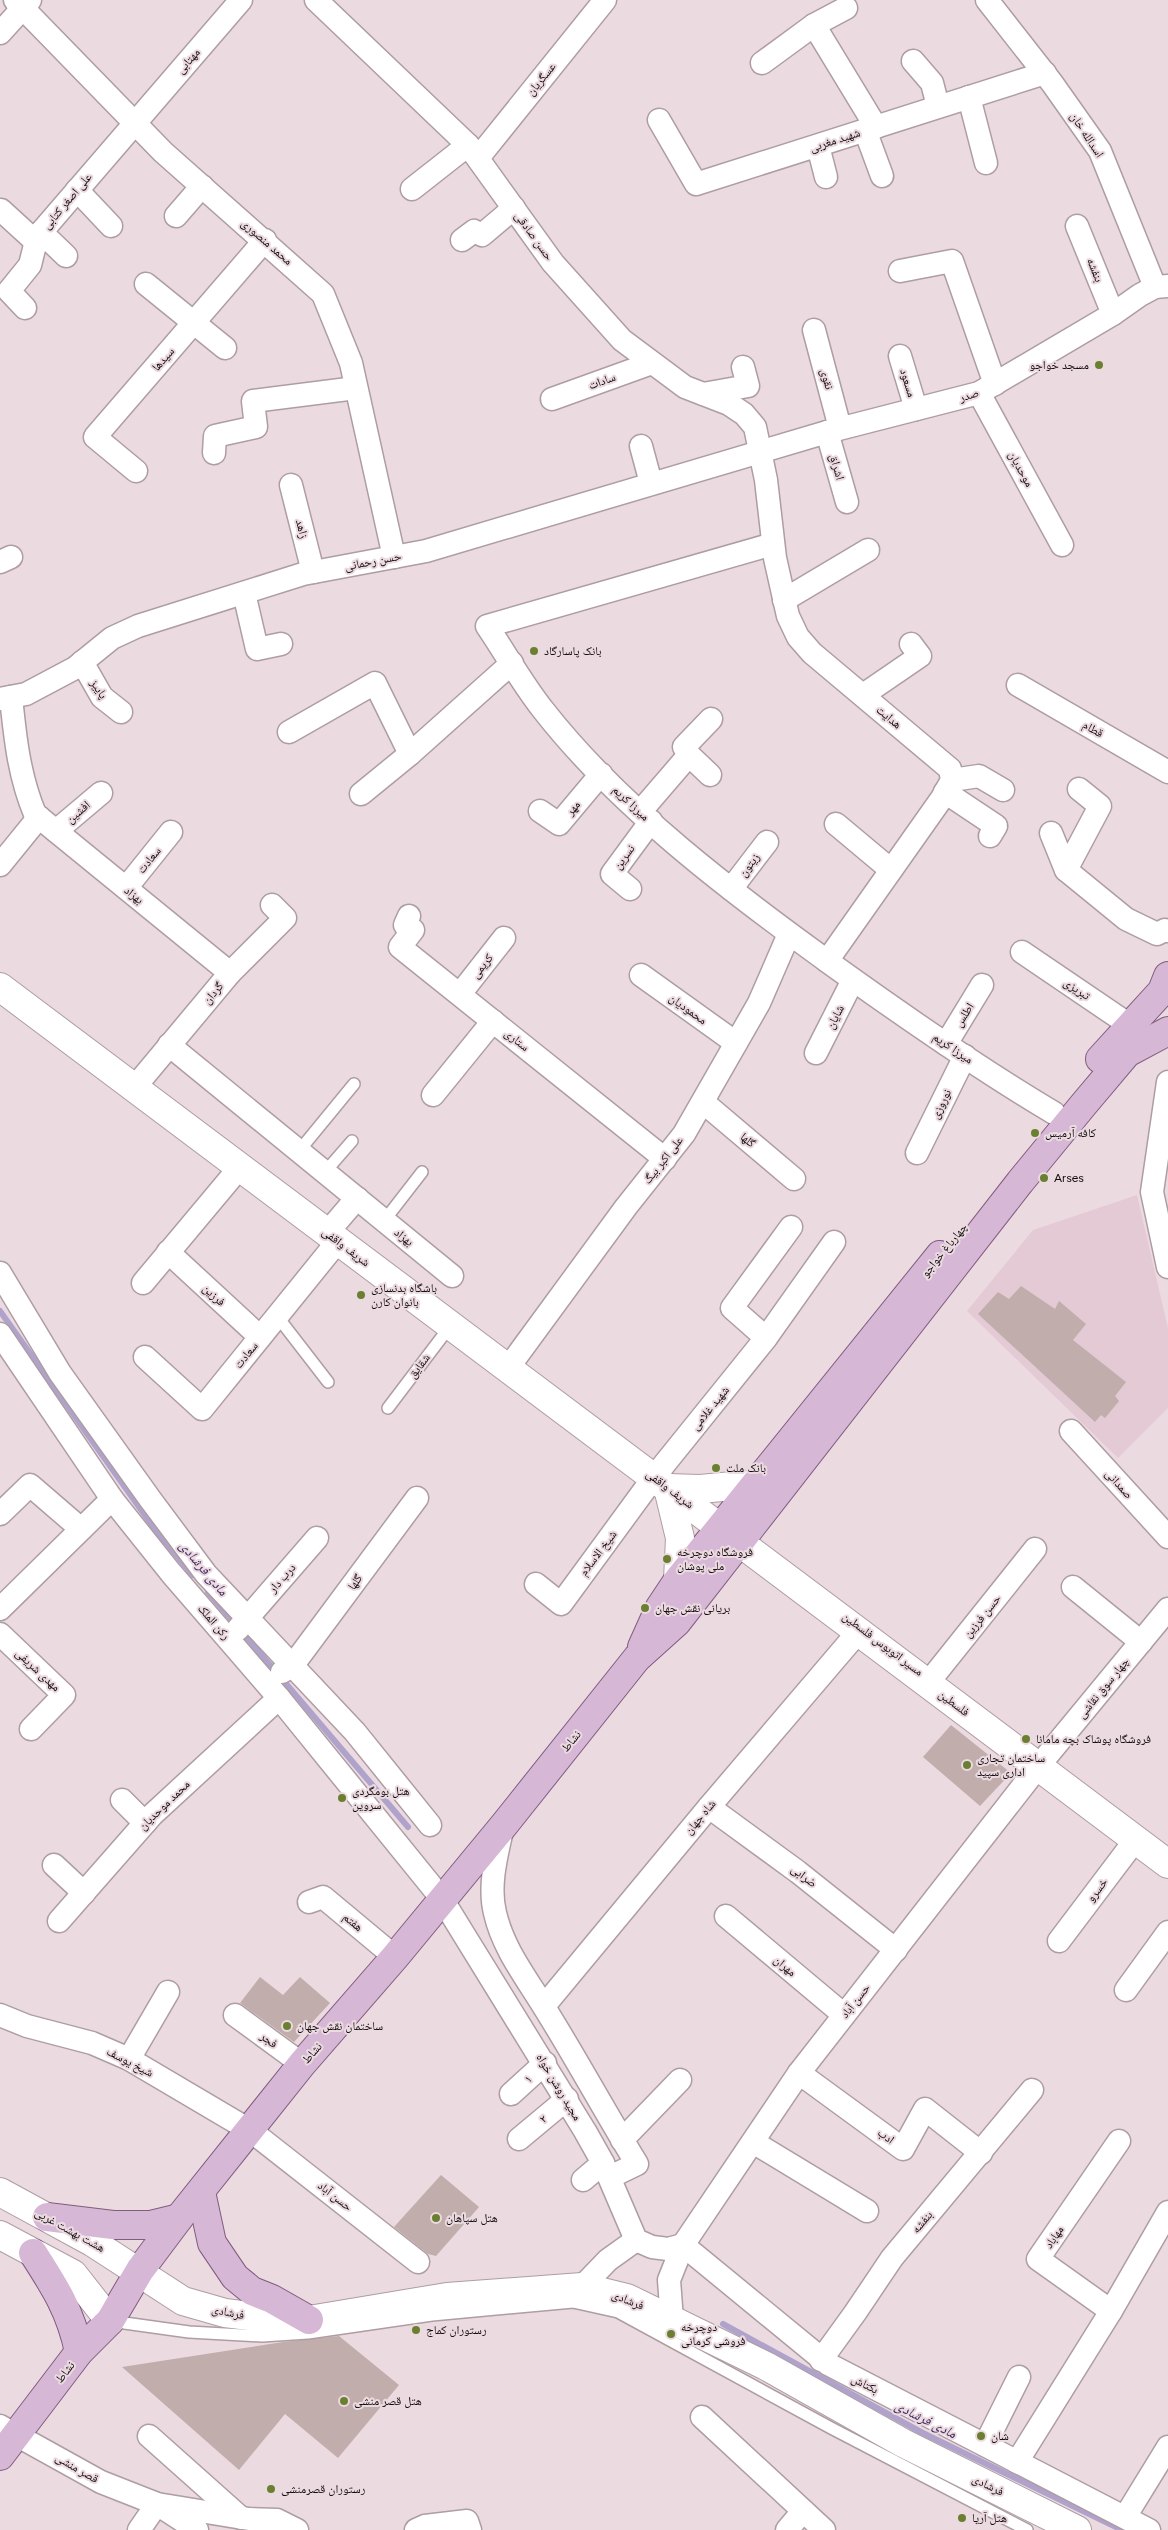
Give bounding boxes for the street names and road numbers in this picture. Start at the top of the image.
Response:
street label: مهتابی [173,45,203,77]
street label: عسگریان [523,60,559,99]
street label: اسدالله خان [1067,110,1107,160]
street label: شهید مغربی [808,125,862,155]
street label: علی اصغر کتابی [39,170,95,232]
street label: حسن صادقی [512,209,556,263]
street label: محمد منصوری [239,216,295,268]
street label: بنفشه [1084,256,1106,284]
street label: سیدها [149,344,177,374]
street label: نقوی [818,367,836,391]
street label: مسعود [897,367,919,399]
street label: سادات [586,370,618,392]
street label: صدر [956,385,981,405]
street label: موحدیان [1005,449,1036,489]
street label: اشراق [827,452,847,482]
street label: زاهد [293,518,311,540]
street label: حسن رحمانی [344,549,403,573]
street label: پاییز [87,676,111,702]
street label: هدایت [873,702,904,732]
street label: قطام [1080,718,1106,741]
street label: میرزا کریم [609,782,652,824]
street label: افشین [63,798,93,826]
street label: مهر [562,798,583,819]
street label: نسرین [610,842,638,872]
street label: سعادت [134,844,164,876]
street label: زیتون [736,850,763,880]
street label: بهزاد [121,883,146,907]
street label: کریمی [468,951,496,981]
street label: تبریزی [1061,975,1093,1003]
street label: گردان [200,979,226,1007]
street label: محمودیان [666,991,710,1028]
street label: اطلس [951,1000,977,1030]
street label: شایان [823,1003,847,1031]
street label: ستاری [502,1026,532,1054]
street label: میرزا کریم [930,1030,976,1067]
street label: نوروزی [928,1087,954,1121]
street label: گلها [738,1130,758,1150]
street label: علی اکبر بیگ [640,1134,686,1187]
street label: چهارباغ خواجو [918,1220,971,1281]
street label: شریف واقفی [319,1225,373,1270]
street label: بهزاد [391,1225,416,1249]
street label: فرزین [200,1281,228,1309]
street label: سعادت [231,1339,261,1371]
street label: شقایق [405,1351,433,1381]
street label: شهید غلامی [688,1383,732,1433]
street label: شریف واقفی [643,1467,697,1512]
street label: صمدانی [1102,1467,1136,1501]
street label: شیخ الاسلام [576,1527,620,1579]
street label: درب دار [265,1560,299,1597]
street label: گلها [345,1572,365,1592]
street label: حسن فرزین [960,1591,1004,1640]
street label: رکن الملک [195,1601,233,1643]
street label: مسیر اتوبوس فلسطین [840,1609,926,1679]
street label: مهدی شریفی [13,1646,63,1694]
street label: چهار سوق نقاشی [1074,1654,1132,1721]
street label: فلسطین [936,1687,972,1719]
street label: نشاط [558,1727,584,1755]
street label: محمد موحدیان [136,1777,193,1833]
street label: شاه جهان [681,1797,719,1837]
street label: ضرابی [788,1862,820,1891]
street label: خسرو [1084,1875,1111,1905]
street label: هفتم [340,1910,366,1935]
street label: مهران [771,1953,799,1979]
street label: حسن آباد [837,1981,873,2021]
street label: فجر [257,2028,280,2051]
street label: نشاط [299,2040,325,2066]
street label: شیخ یوسف [104,2044,156,2080]
street label: مجید روشن خواه [533,2051,584,2123]
street label: ۱ [521,2072,535,2086]
street label: ۲ [537,2112,549,2126]
street label: ادب [875,2125,897,2147]
street label: حسن آباد [315,2178,355,2214]
street label: هشت بهشت غربی [32,2205,107,2255]
street label: بنفشه [909,2208,936,2236]
street label: مهاباد [1041,2223,1067,2251]
street label: فرشادی [610,2287,646,2313]
street label: فرشادی [210,2302,246,2322]
street label: نشاط [52,2358,78,2386]
street label: بکتاش [849,2371,881,2397]
street label: قصر منشی [53,2450,101,2486]
street label: فرشادی [970,2471,1006,2499]

